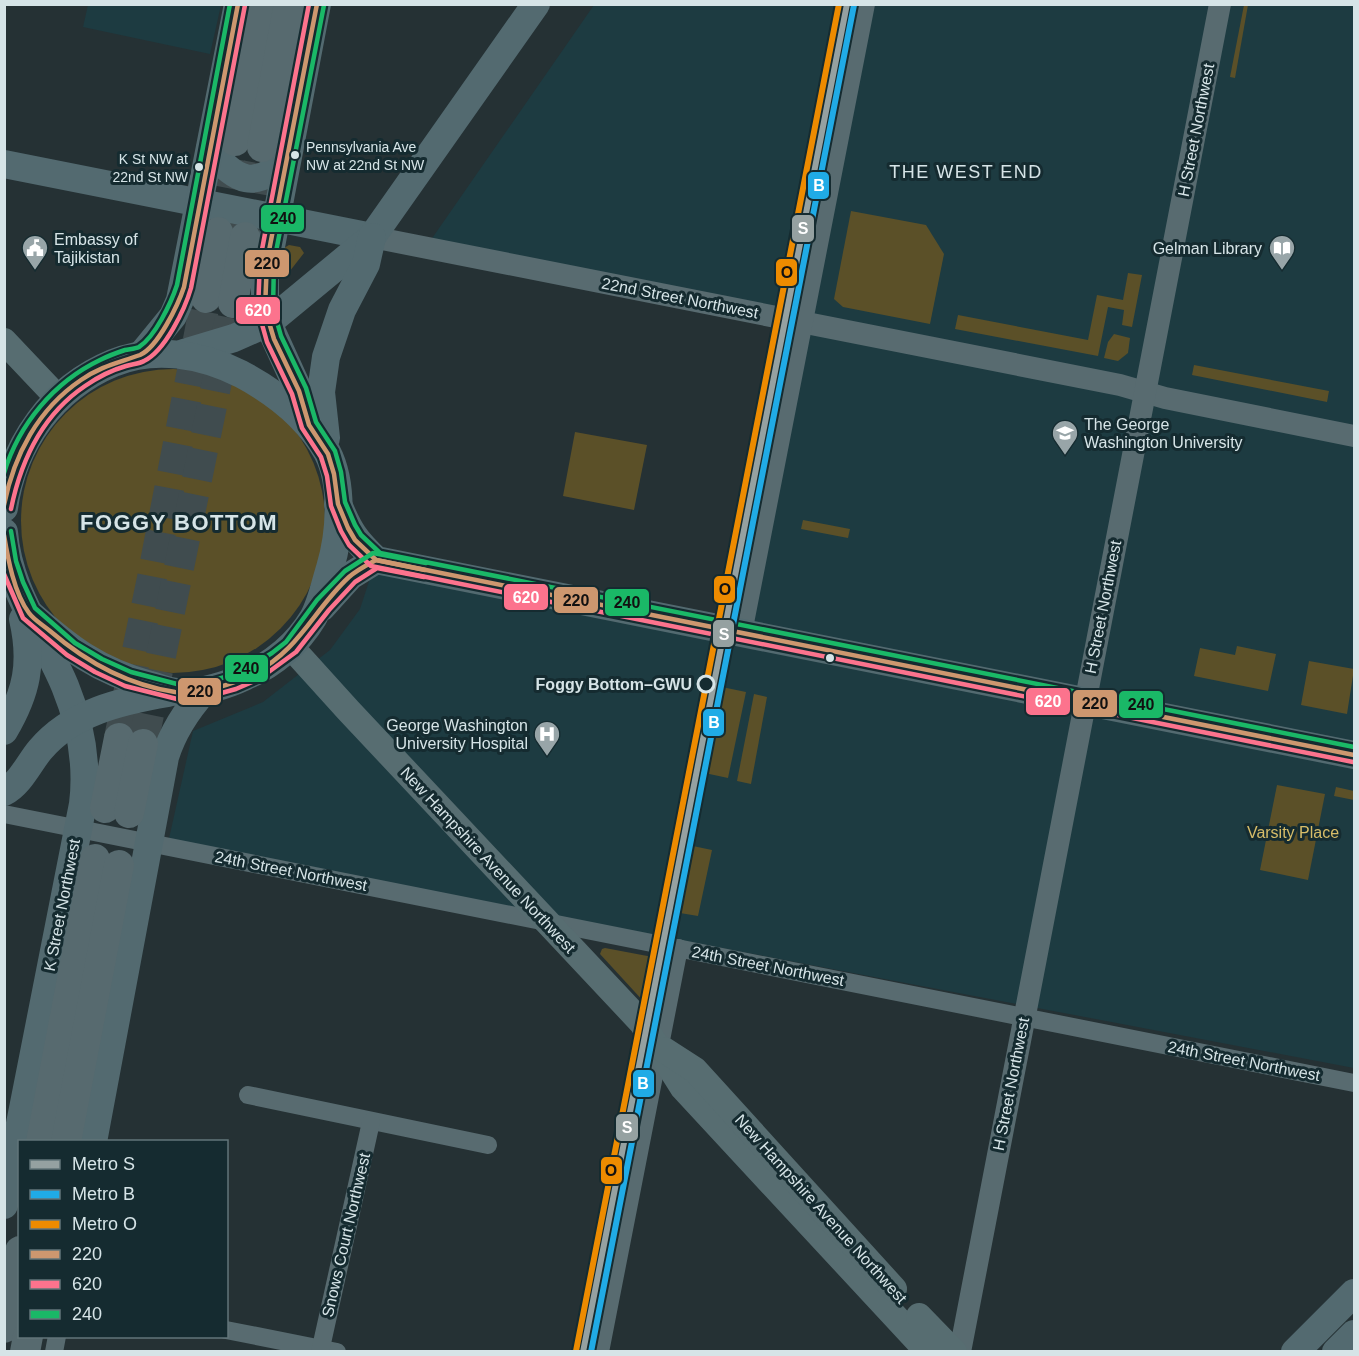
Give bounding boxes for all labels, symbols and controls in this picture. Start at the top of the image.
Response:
street label: H Street Northwest [1175,61,1217,198]
place label: Pennsylvania Ave NW at 22nd St NW [306,139,425,173]
marker: Pennsylvania Ave NW at 22nd St NW [289,149,301,161]
place label: K St NW at 22nd St NW [113,151,189,185]
marker: K St NW at 22nd St NW [193,161,205,173]
district label: THE WEST END [889,162,1043,182]
line badge: B [807,171,830,200]
text: B [813,177,825,194]
line badge: 240 [260,204,305,233]
text: 240 [270,210,296,227]
line badge: S [791,214,815,243]
text: S [798,220,809,237]
place label: Embassy of Tajikistan [54,231,138,266]
public building icon: Embassy of Tajikistan [20,233,50,271]
library icon: Gelman Library [1267,233,1297,271]
place label: Gelman Library [1153,240,1262,257]
line badge: 220 [244,249,290,278]
text: 220 [254,255,280,272]
line badge: O [775,258,798,287]
text: O [781,264,793,281]
street label: 22nd Street Northwest [600,274,760,322]
line badge: 620 [235,296,281,325]
text: 620 [245,302,271,319]
place label: The George Washington University [1084,416,1243,451]
school or university icon: The George Washington University [1050,418,1080,456]
district label: FOGGY BOTTOM [80,510,278,535]
street label: H Street Northwest [1082,538,1124,675]
line badge: O [713,575,736,604]
text: O [719,581,731,598]
line badge: 620 [503,583,549,611]
line badge: 220 [553,586,599,614]
line badge: 240 [604,588,650,617]
text: 620 [513,589,539,606]
text: 220 [563,592,589,609]
text: 240 [614,594,640,611]
line badge: S [712,619,735,648]
text: S [719,626,730,643]
unlabelled marker [824,652,836,664]
line badge: 240 [224,654,269,683]
text: 240 [233,660,259,677]
marker: Foggy Bottom–GWU [697,675,715,693]
place label: Foggy Bottom–GWU [536,676,692,693]
line badge: 220 [177,677,222,706]
text: 220 [187,683,213,700]
line badge: 620 [1025,687,1071,716]
line badge: 220 [1072,689,1118,718]
line badge: 240 [1118,690,1164,719]
text: 620 [1035,693,1061,710]
text: 220 [1082,695,1108,712]
text: 240 [1128,696,1154,713]
line badge: B [702,708,725,737]
text: B [708,714,720,731]
place label: George Washington University Hospital [386,717,528,752]
hospital icon: George Washington University Hospital [532,719,562,757]
street label: New Hampshire Avenue Northwest [397,764,579,957]
park label: Varsity Place [1247,824,1339,841]
street label: K Street Northwest [41,837,83,973]
street label: 24th Street Northwest [213,848,369,894]
street label: 24th Street Northwest [690,943,846,989]
street label: H Street Northwest [990,1015,1032,1152]
street label: 24th Street Northwest [1166,1038,1322,1084]
line badge: B [632,1069,655,1098]
text: B [637,1075,649,1092]
street label: New Hampshire Avenue Northwest [732,1111,911,1307]
line badge: S [615,1113,639,1142]
text: S [622,1119,633,1136]
legend [18,1140,228,1338]
street label: Snows Court Northwest [319,1151,373,1319]
text: Metro S [72,1154,135,1174]
line badge: O [600,1156,623,1185]
text: O [605,1162,617,1179]
text: Metro B [72,1184,135,1204]
text: Metro O [72,1214,137,1234]
text: 220 [72,1244,102,1264]
text: 620 [72,1274,102,1294]
text: 240 [72,1304,102,1324]

